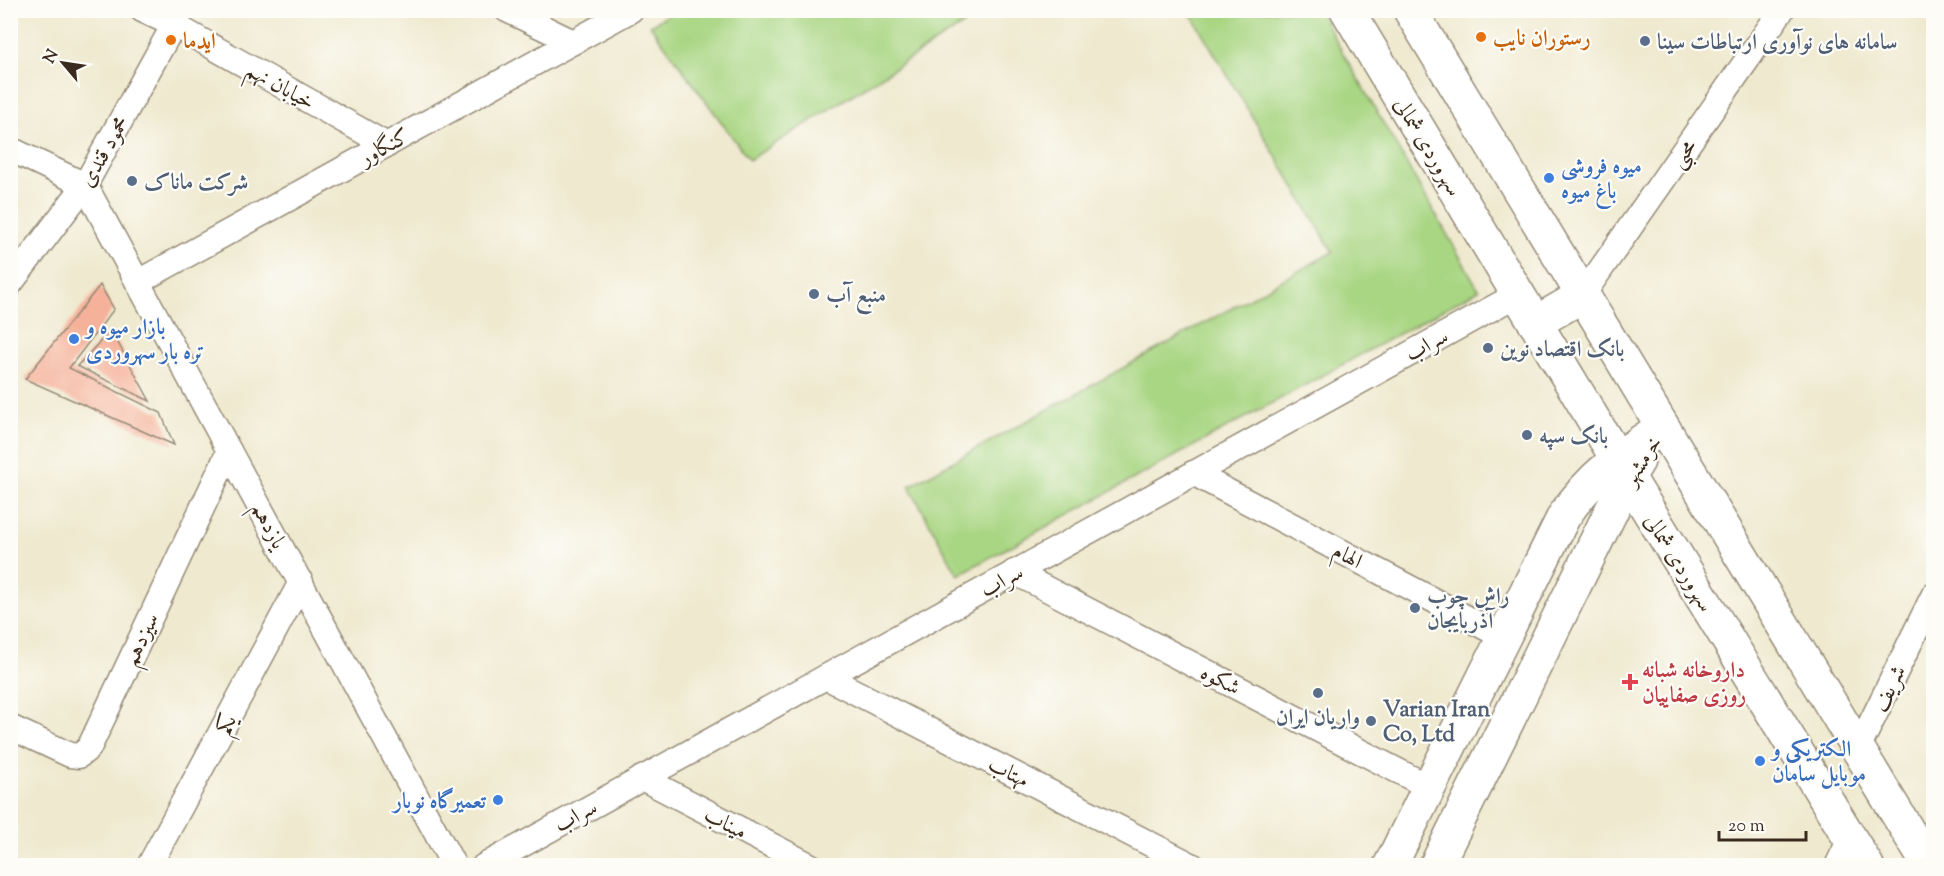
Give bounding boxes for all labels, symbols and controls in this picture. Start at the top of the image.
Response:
place label: رستوران نایب [1493,24,1591,56]
place label: ایدما [183,27,216,59]
place label: سامانه های نوآوری ارتباطات سینا [1657,28,1898,60]
marker: رستوران نایب [1474,30,1488,44]
north arrow [33,33,93,93]
marker: ایدما [164,33,178,47]
marker: سامانه های نوآوری ارتباطات سینا [1638,34,1652,48]
text: N [39,46,65,68]
street label: خیابان نهم [238,56,320,121]
street label: سهروردی شمالی [1384,92,1469,203]
street label: محمود قندی [72,111,139,194]
street label: کنگاور [353,122,416,176]
street label: محبی [1663,133,1706,176]
place label: میوه فروشی باغ میوه [1561,152,1642,209]
place label: شرکت ماناک [144,168,248,200]
marker: میوه فروشی باغ میوه [1542,171,1556,185]
marker: شرکت ماناک [125,174,139,188]
place label: منبع آب [826,281,886,315]
marker: منبع آب [807,287,821,301]
place label: بازار میوه و تره بار سهروردی [84,313,205,370]
street label: سراب [1400,322,1455,371]
marker: بازار میوه و تره بار سهروردی [67,332,81,346]
place label: بانک اقتصاد نوین [1500,335,1624,367]
marker: بانک اقتصاد نوین [1481,341,1495,355]
place label: بانک سپه [1539,422,1608,454]
marker: بانک سپه [1520,428,1534,442]
street label: خرمشهر [1614,430,1672,495]
street label: یازدهم [240,497,294,558]
street label: سهروردی شمالی [1635,508,1720,619]
street label: الهام [1325,536,1367,580]
street label: سراب [975,558,1030,607]
place label: راش چوب آذربایجان [1427,582,1510,639]
marker: راش چوب آذربایجان [1408,601,1422,615]
street label: سیزدهم [116,608,171,673]
place label: داروخانه شبانه روزی صفاییان [1642,656,1747,713]
street label: شکوه [1194,658,1245,705]
street label: شریف [1866,660,1916,718]
marker: داروخانه شبانه روزی صفاییان [1623,675,1637,689]
marker: واریان ایران [1311,686,1325,700]
place label: Varian Iran Co, Ltd [1383,695,1490,752]
place label: واریان ایران [1276,703,1360,735]
street label: یکم [209,708,249,742]
marker: Varian Iran Co, Ltd [1364,714,1378,728]
place label: الکتریکی و موبایل سامان [1770,735,1866,792]
street label: مهتاب [981,750,1034,798]
marker: الکتریکی و موبایل سامان [1753,754,1767,768]
place label: تعمیرگاه نوبار [390,787,487,819]
marker: تعمیرگاه نوبار [491,793,505,807]
street label: سراب [549,793,604,842]
street label: میناب [697,800,752,849]
scale bar [1719,804,1806,842]
text: 20 m [1728,814,1765,840]

